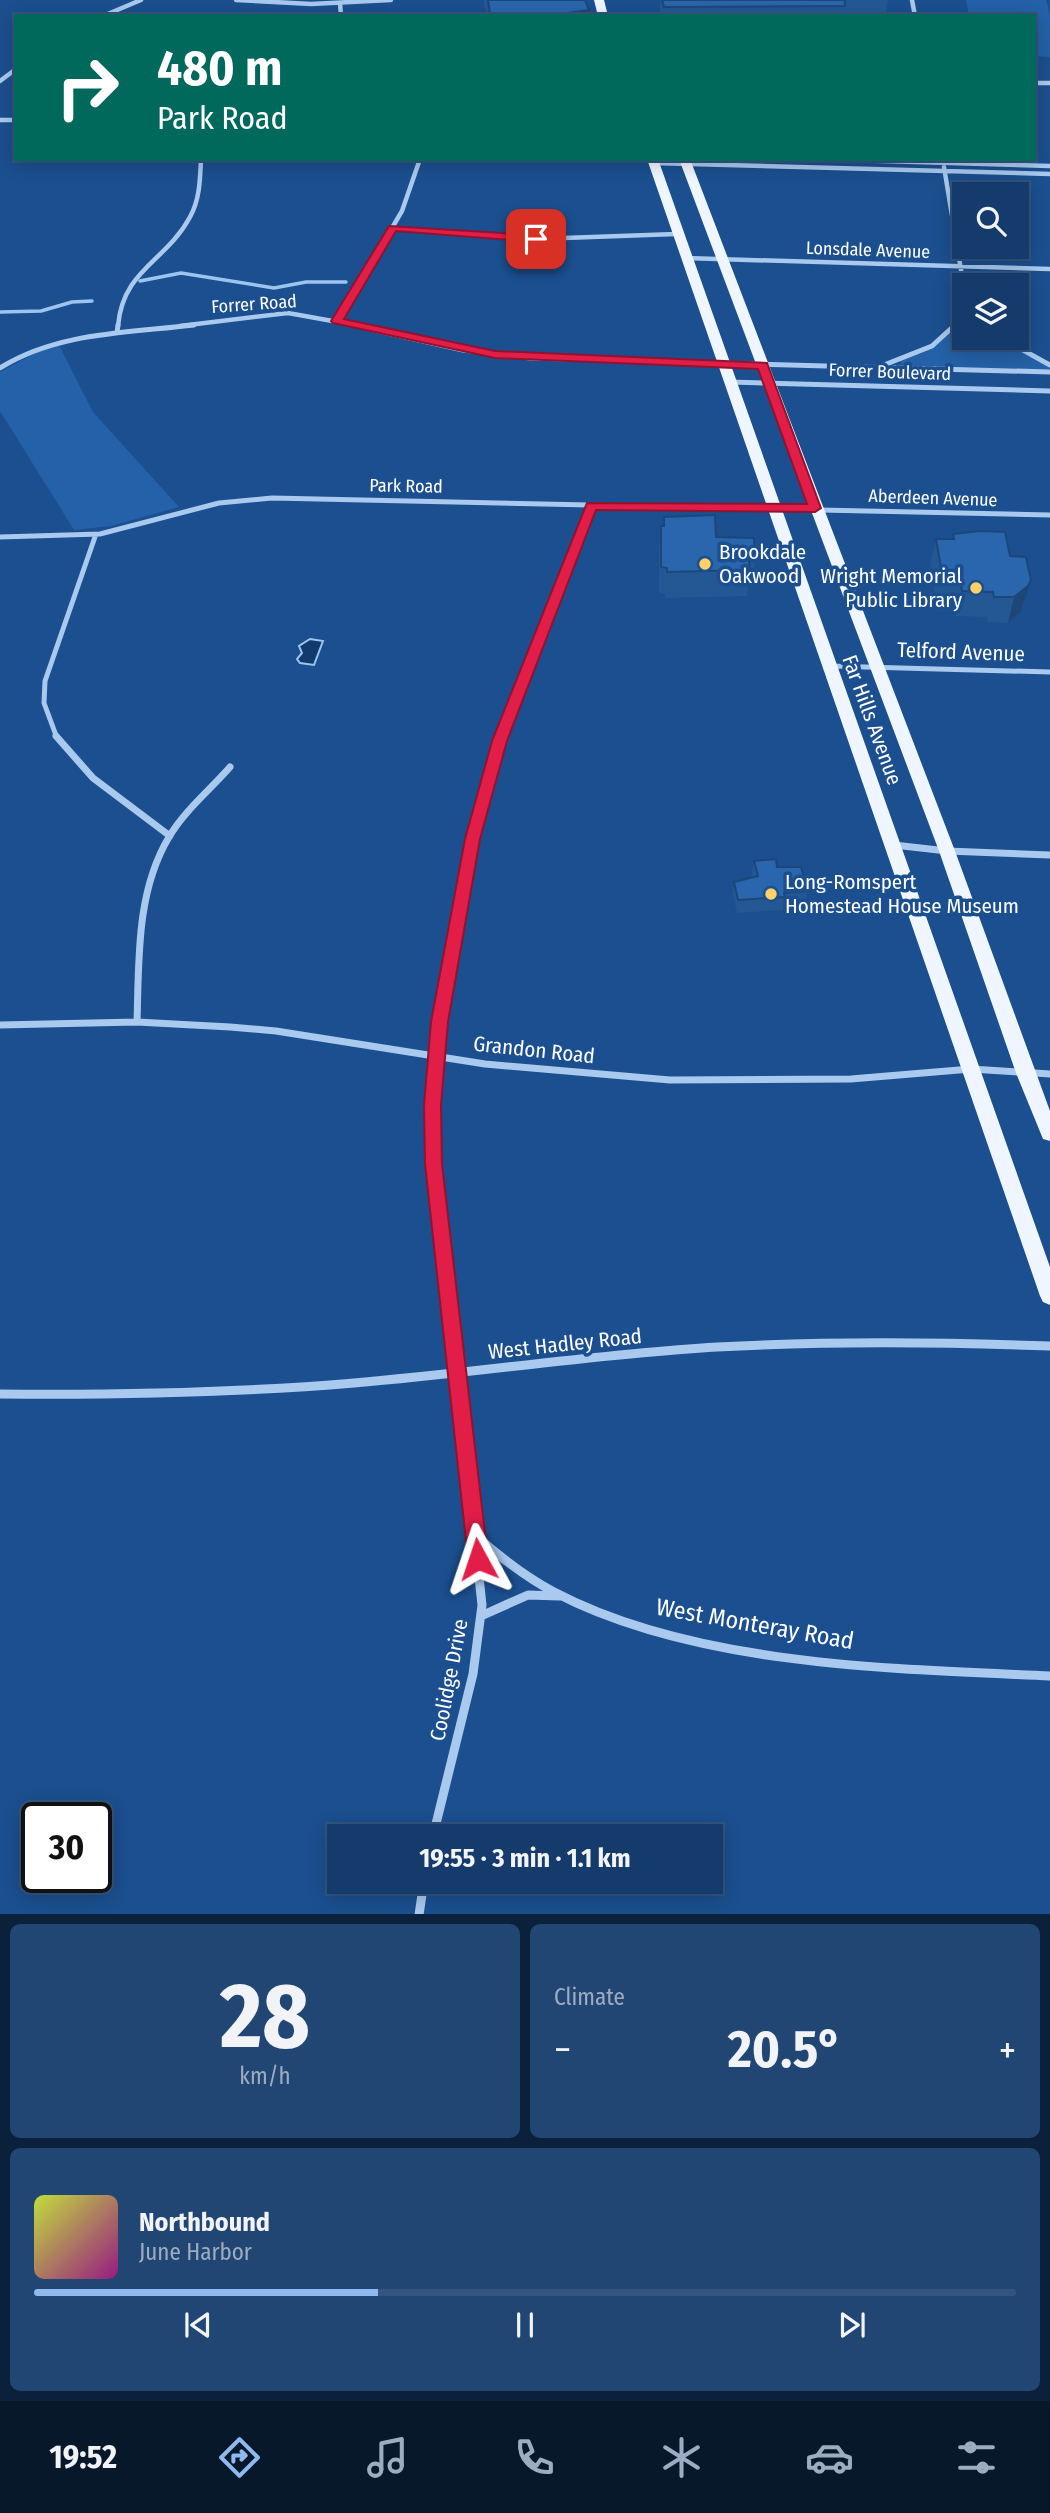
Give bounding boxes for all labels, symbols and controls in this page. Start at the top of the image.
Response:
text: 480 m [157,39,282,98]
icon: right [42,42,133,133]
text: Park Road [157,99,288,137]
map controls [952,182,1029,350]
button: search [952,182,1029,259]
pin [506,209,566,269]
icon: arrive [517,220,555,258]
street label: Lonsdale Avenue [805,237,931,263]
button: layers [952,273,1029,350]
street label: Forrer Road [211,290,297,318]
street label: Forrer Boulevard [828,359,952,385]
street label: Park Road [369,474,443,498]
street label: Aberdeen Avenue [868,485,998,511]
place label: Brookdale Oakwood [719,539,806,589]
marker: Brookdale Oakwood [697,556,713,572]
place label: Wright Memorial Public Library [820,563,963,613]
marker: Wright Memorial Public Library [968,580,984,596]
street label: Telford Avenue [897,637,1025,667]
street label: Far Hills Avenue [836,651,908,789]
place label: Long-Romspert Homestead House Museum [785,869,1019,919]
marker: Long-Romspert Homestead House Museum [763,886,779,902]
street label: Grandon Road [472,1031,596,1069]
street label: West Hadley Road [487,1323,643,1365]
position arrow [441,1522,515,1596]
street label: West Monteray Road [654,1593,856,1655]
street label: Coolidge Drive [424,1617,474,1743]
speed limit sign: 30 [21,1802,112,1893]
text: 19:55 · 3 min · 1.1 km [419,1843,631,1874]
text: 28 [220,1962,310,2071]
text: Climate [554,1983,625,2011]
text: 20.5° [728,2018,842,2081]
text: − [554,2027,571,2073]
text: + [999,2027,1016,2073]
text: km/h [239,2062,291,2090]
text: Northbound [139,2207,270,2238]
text: June Harbor [139,2238,252,2266]
icon: previous [179,2306,217,2344]
icon: pause [506,2306,544,2344]
icon: next [833,2306,871,2344]
icon: directions [215,2433,264,2482]
icon: music [363,2433,412,2482]
icon: phone [510,2433,559,2482]
icon: climate [657,2433,706,2482]
icon: car [805,2433,854,2482]
icon: filters [952,2433,1001,2482]
text: 19:52 [49,2438,117,2476]

